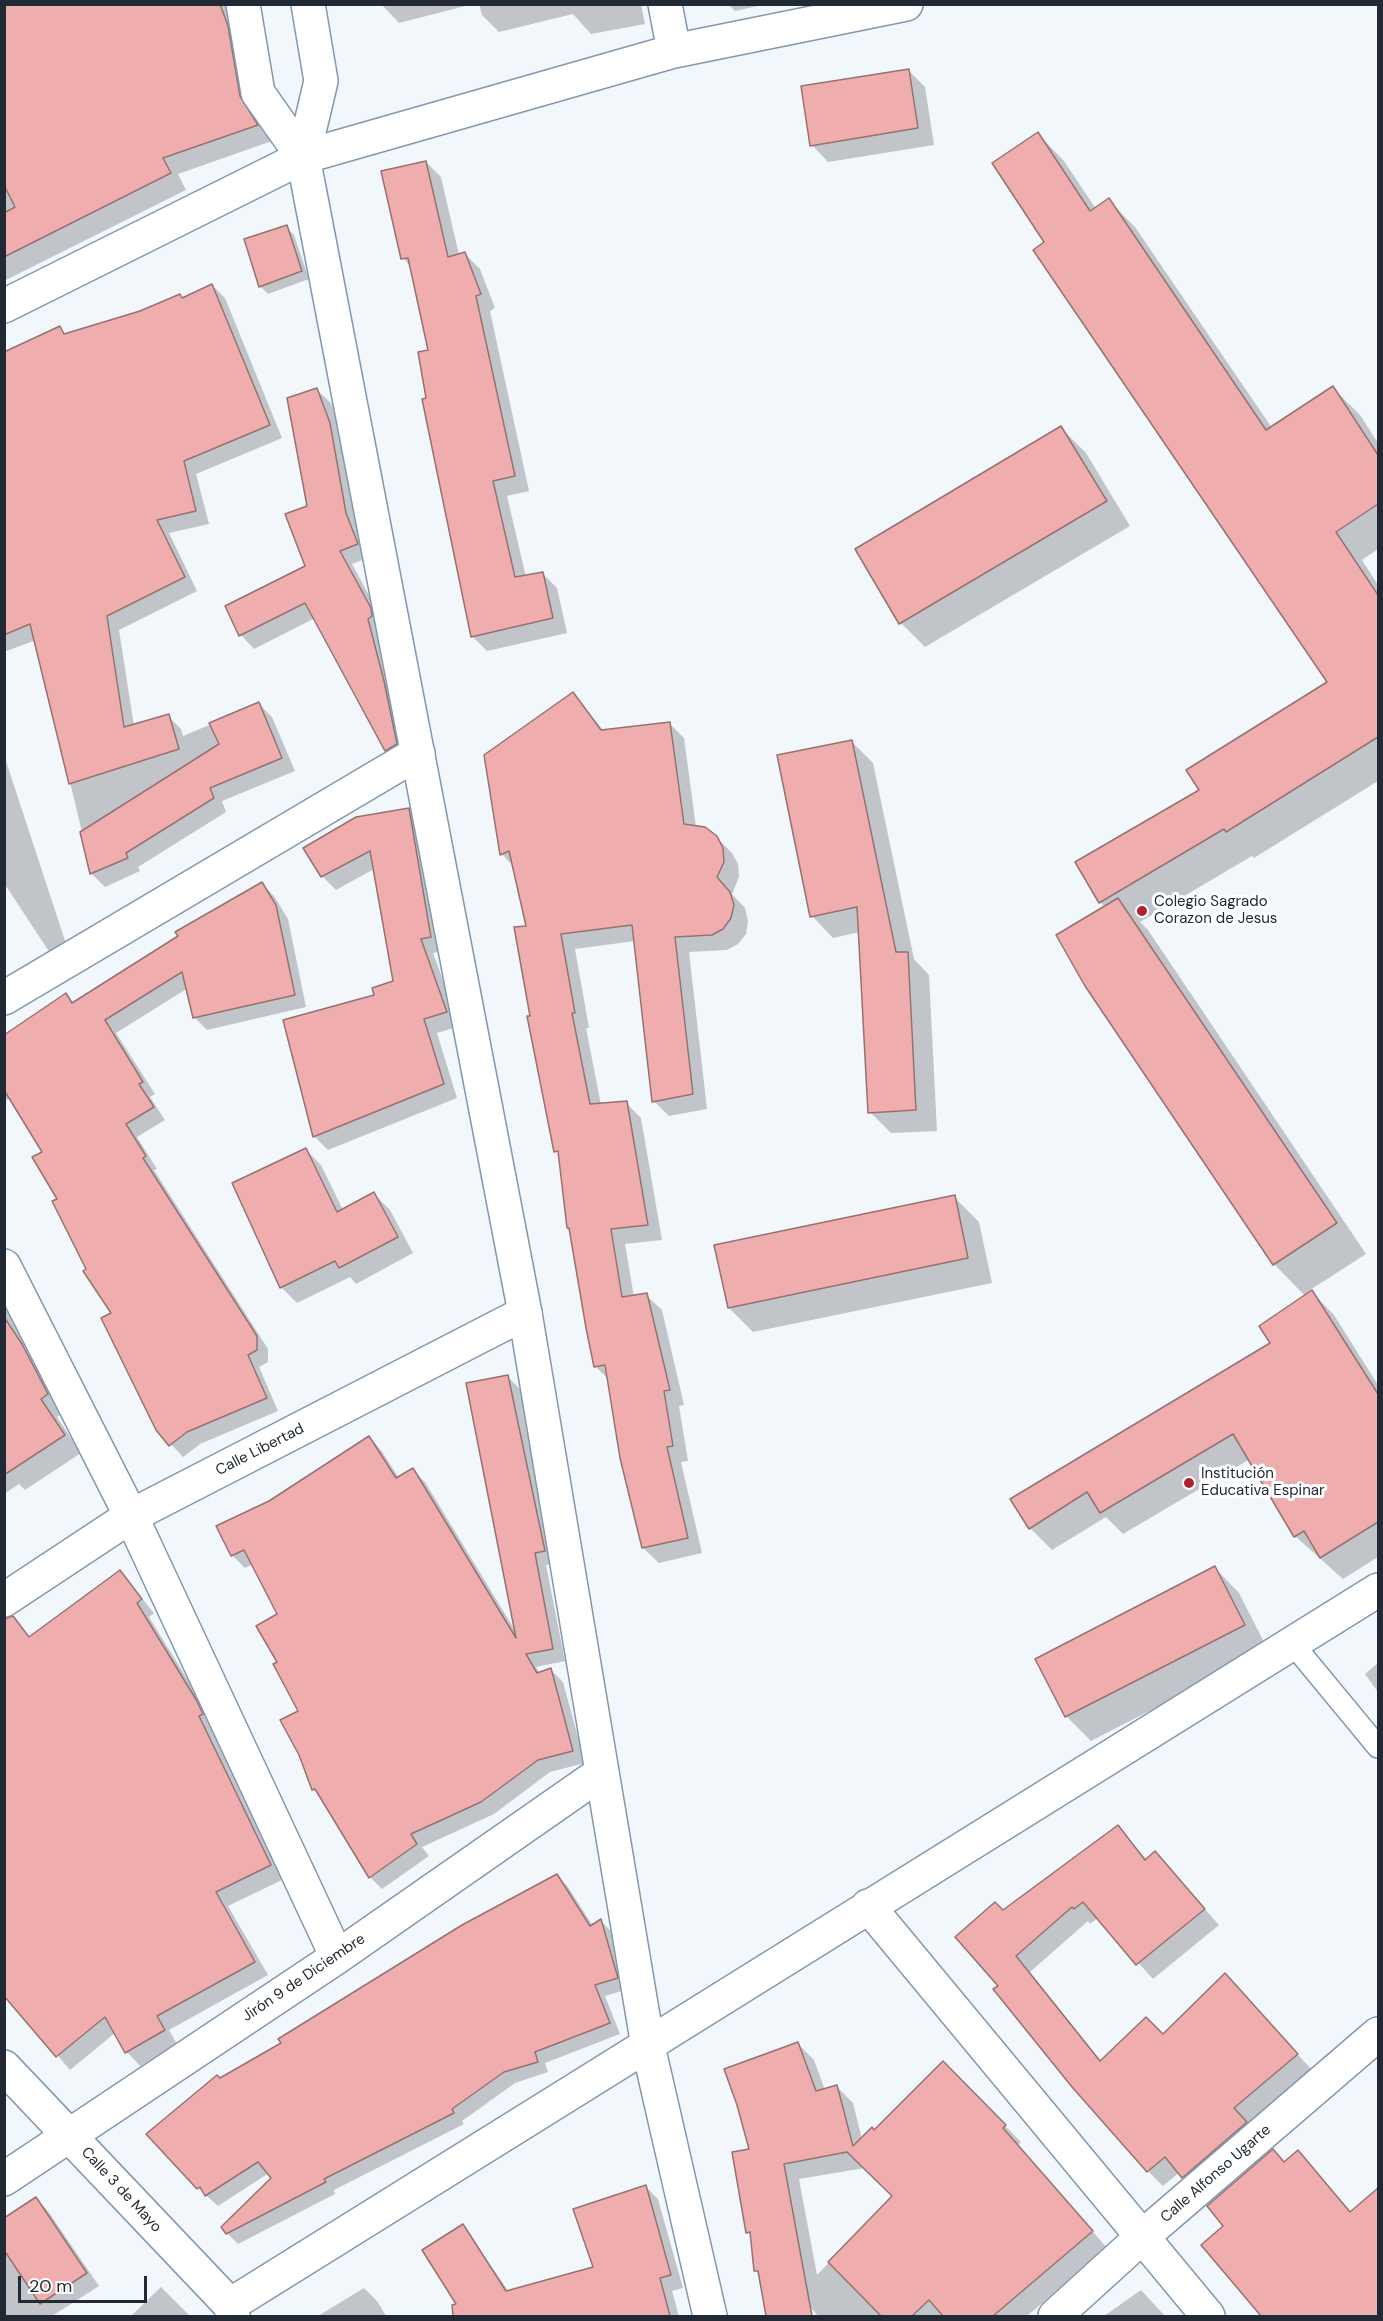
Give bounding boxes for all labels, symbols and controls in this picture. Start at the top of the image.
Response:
place label: Colegio Sagrado Corazon de Jesus [1154,893,1277,928]
marker: Colegio Sagrado Corazon de Jesus [1135,904,1149,918]
street label: Calle Libertad [213,1420,307,1480]
place label: Institución Educativa Espinar [1201,1465,1324,1500]
marker: Institución Educativa Espinar [1182,1476,1196,1490]
street label: Jirón 9 de Diciembre [239,1930,369,2026]
street label: Calle Alfonso Ugarte [1157,2121,1275,2227]
street label: Calle 3 de Mayo [77,2144,165,2236]
scale bar [21,2264,150,2302]
text: 20 m [29,2274,72,2298]

